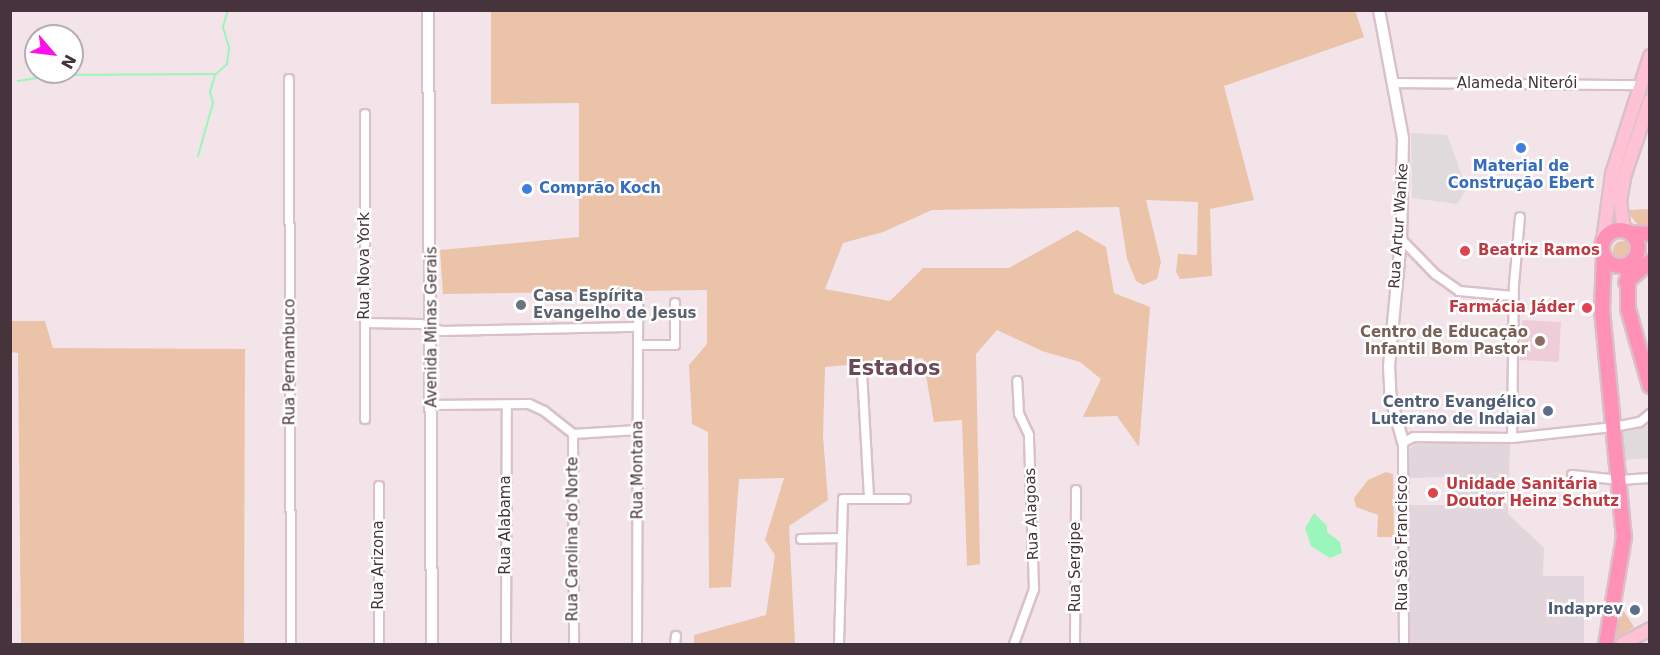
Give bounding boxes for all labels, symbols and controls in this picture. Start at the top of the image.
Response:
north arrow [24,24,84,84]
text: N [57,51,80,72]
street label: Alameda Niterói [1457,75,1577,93]
marker: Material de Construção Ebert [1514,141,1528,155]
place label: Material de Construção Ebert [1448,157,1594,192]
street label: Rua Artur Wanke [1386,163,1412,289]
place label: Comprão Koch [539,180,661,198]
marker: Comprão Koch [520,182,534,196]
street label: Rua Nova York [356,212,374,320]
marker: Beatriz Ramos [1456,242,1474,260]
place label: Beatriz Ramos [1478,242,1600,260]
street label: Avenida Minas Gerais [423,246,441,408]
place label: Casa Espírita Evangelho de Jesus [533,287,697,322]
marker: Casa Espírita Evangelho de Jesus [514,298,528,312]
street label: Rua Pernambuco [281,299,299,425]
place label: Farmácia Jáder [1449,299,1575,317]
marker: Farmácia Jáder [1580,301,1594,315]
place label: Centro de Educação Infantil Bom Pastor [1360,323,1528,358]
marker: Centro de Educação Infantil Bom Pastor [1533,334,1547,348]
district label: Estados [847,355,941,381]
place label: Centro Evangélico Luterano de Indaial [1371,393,1536,428]
marker: Centro Evangélico Luterano de Indaial [1541,404,1555,418]
street label: Rua Montana [629,421,647,519]
street label: Rua Carolina do Norte [564,457,582,621]
street label: Rua Alagoas [1021,467,1043,561]
street label: Rua Alabama [497,475,515,575]
street label: Rua São Francisco [1394,475,1412,611]
place label: Unidade Sanitária Doutor Heinz Schutz [1446,475,1619,510]
marker: Unidade Sanitária Doutor Heinz Schutz [1424,484,1442,502]
street label: Rua Arizona [370,520,388,610]
street label: Rua Sergipe [1067,522,1085,612]
place label: Indaprev [1548,601,1623,619]
marker: Indaprev [1628,603,1642,617]

